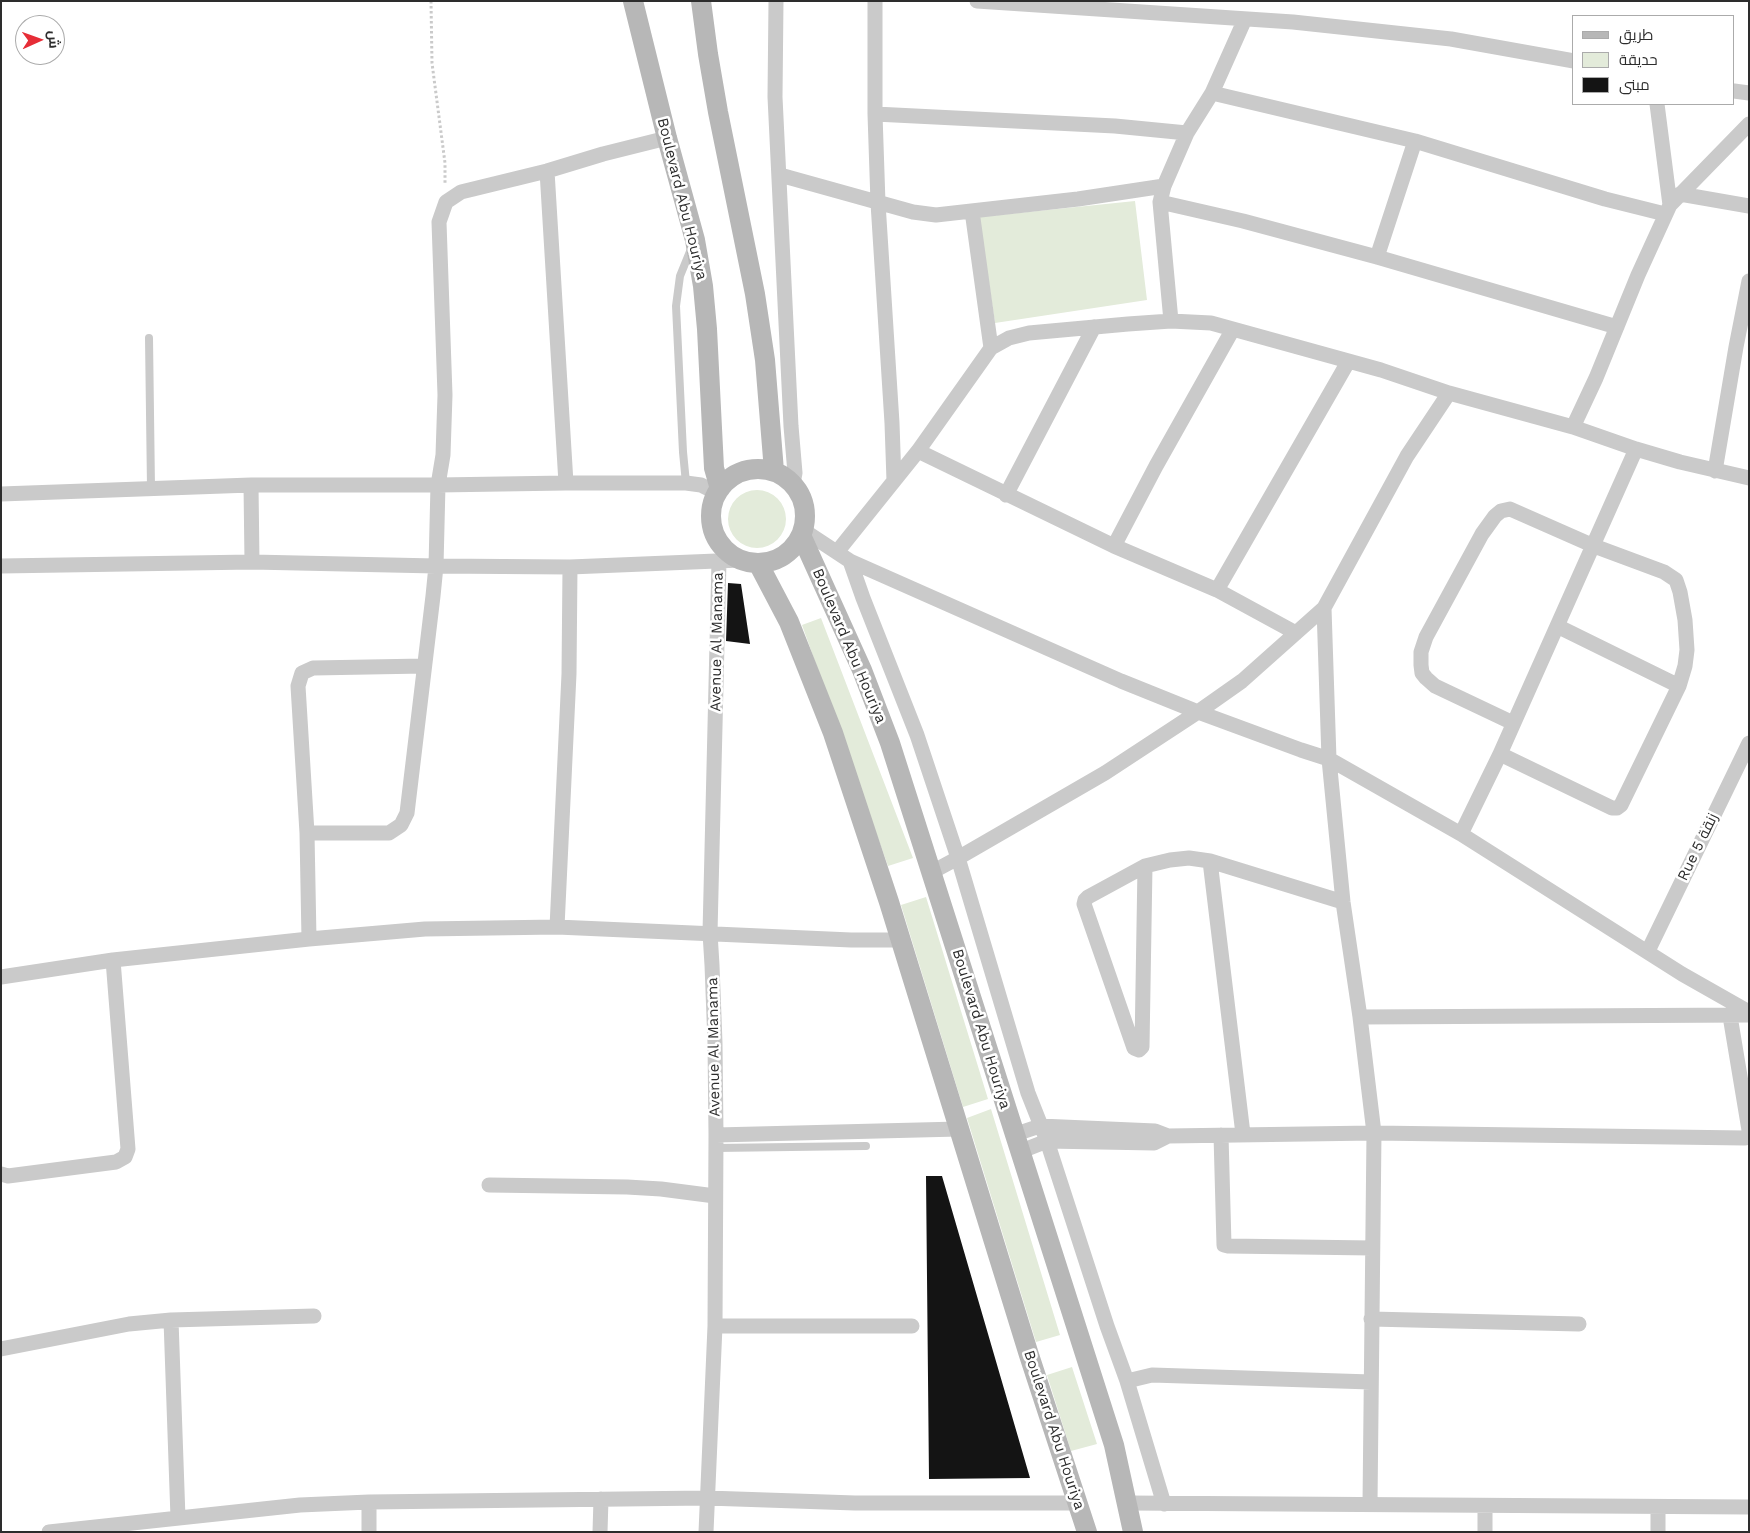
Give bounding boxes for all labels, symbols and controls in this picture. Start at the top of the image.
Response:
north arrow [15,15,65,65]
legend [1572,15,1735,105]
text: طريق [1619,26,1653,44]
text: ش [46,30,62,49]
text: حديقة [1619,51,1658,69]
text: مبنى [1619,76,1650,94]
street label: Boulevard Abu Houriya [653,116,711,282]
street label: Boulevard Abu Houriya [808,566,890,726]
street label: Avenue Al Manama [707,572,727,712]
street label: Rue 5 زنقة [1674,810,1722,884]
street label: Boulevard Abu Houriya [948,947,1014,1111]
street label: Avenue Al Manama [704,977,724,1117]
street label: Boulevard Abu Houriya [1020,1348,1088,1512]

